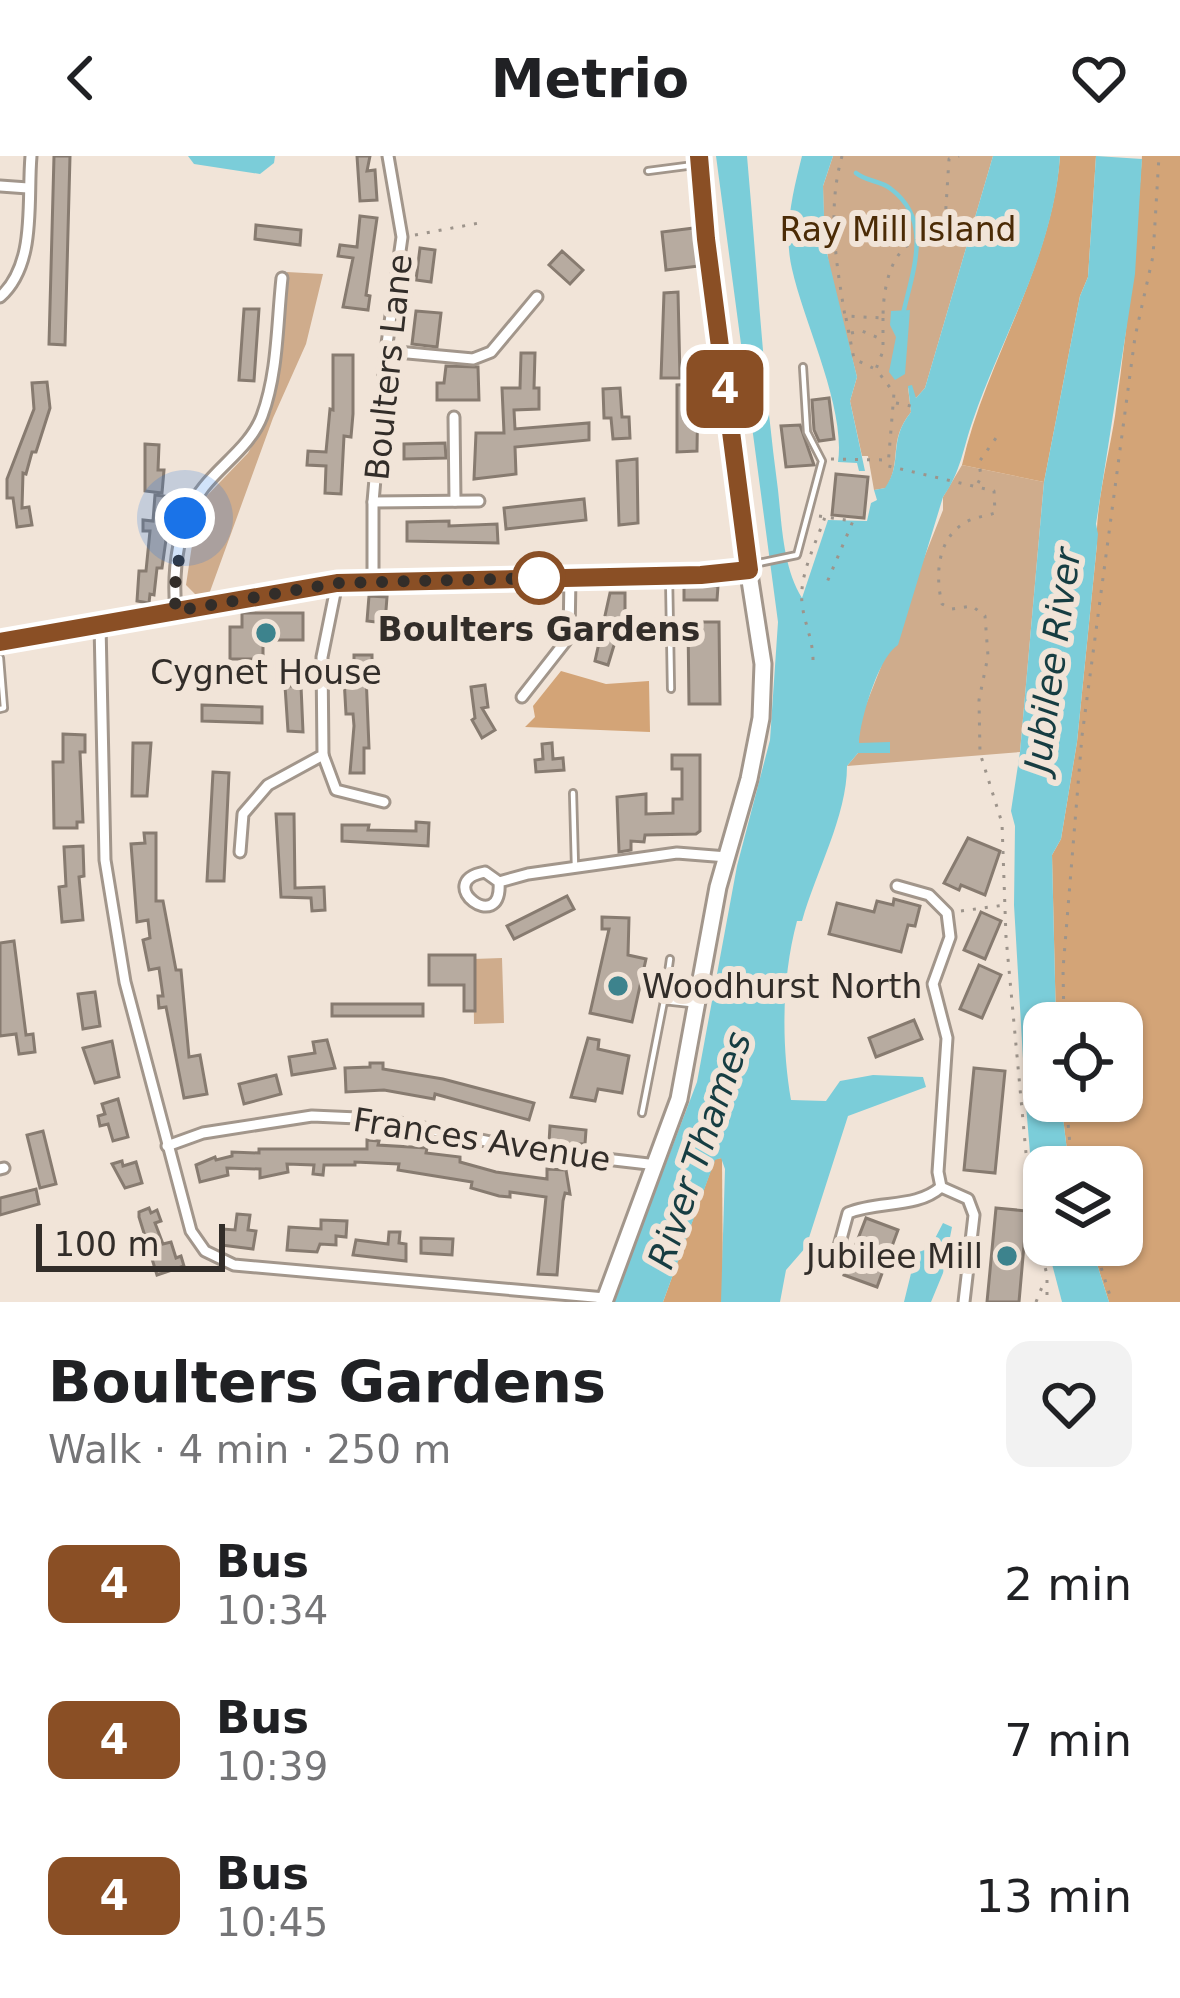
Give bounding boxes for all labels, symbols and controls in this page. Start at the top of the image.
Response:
icon: back [48,45,114,111]
icon: heart [1066,45,1132,111]
text: Metrio [491,47,689,110]
park label: Ray Mill Island [779,210,1017,249]
street label: Boulters Lane [357,252,420,482]
line badge: 4 [686,350,764,428]
text: 4 [710,364,740,413]
your location [155,488,215,548]
water label: Jubilee River [1016,543,1089,780]
marker: Boulters Gardens [514,553,564,603]
place label: Boulters Gardens [378,610,700,649]
marker: Cygnet House [253,620,279,646]
place label: Cygnet House [150,653,382,692]
place label: Woodhurst North [642,967,922,1006]
marker: Woodhurst North [605,973,631,999]
map controls [1023,1002,1143,1266]
button: locate [1023,1002,1143,1122]
water label: River Thames [640,1026,759,1274]
street label: Frances Avenue [350,1100,613,1179]
button: layers [1023,1146,1143,1266]
scale bar [36,1218,225,1271]
text: 100 m [54,1225,160,1264]
place label: Jubilee Mill [804,1237,983,1276]
marker: Jubilee Mill [994,1243,1020,1269]
button: heart [1006,1341,1132,1467]
text: Boulters Gardens [48,1349,606,1415]
text: Walk · 4 min · 250 m [48,1427,451,1472]
text: Bus [216,1535,309,1588]
text: 2 min [1004,1558,1132,1611]
text: 4 [99,1559,129,1608]
text: 10:34 [216,1588,328,1633]
text: Bus [216,1691,309,1744]
text: 7 min [1004,1714,1132,1767]
text: 4 [99,1715,129,1764]
text: 10:39 [216,1744,328,1789]
text: Bus [216,1847,309,1900]
text: 13 min [976,1870,1132,1923]
text: 4 [99,1871,129,1920]
text: 10:45 [216,1900,328,1945]

